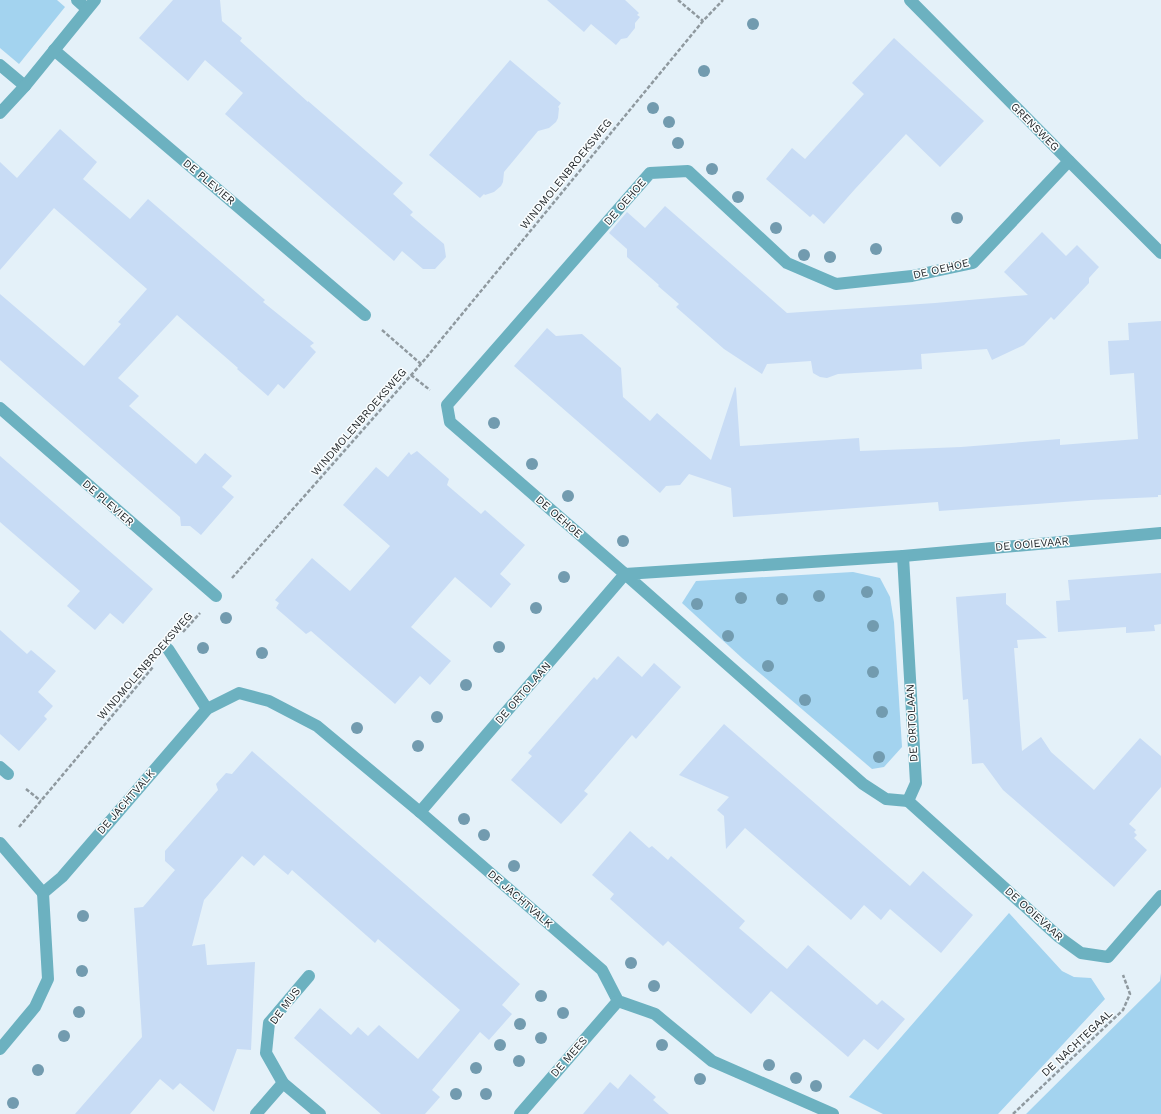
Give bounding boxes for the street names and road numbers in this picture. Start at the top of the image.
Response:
street label: GRENSWEG [1008,100,1062,154]
street label: WINDMOLENBROEKSWEG [517,116,615,232]
street label: DE PLEVIER [180,157,238,207]
street label: DE OEHOE [601,176,649,228]
street label: DE OEHOE [912,256,970,282]
street label: WINDMOLENBROEKSWEG [309,366,409,478]
street label: DE PLEVIER [80,477,136,529]
street label: DE OEHOE [533,493,585,541]
street label: DE OOIEVAAR [995,534,1069,554]
street label: WINDMOLENBROEKSWEG [95,610,195,722]
street label: DE ORTOLAAN [493,659,553,727]
street label: DE ORTOLAAN [903,684,921,762]
street label: DE JACHTVALK [94,767,158,837]
street label: DE JACHTVALK [485,867,555,931]
street label: DE OOIEVAAR [1002,885,1066,943]
street label: DE MUS [267,985,303,1027]
street label: DE NACHTEGAAL [1039,1007,1115,1079]
street label: DE MEES [548,1034,590,1080]

